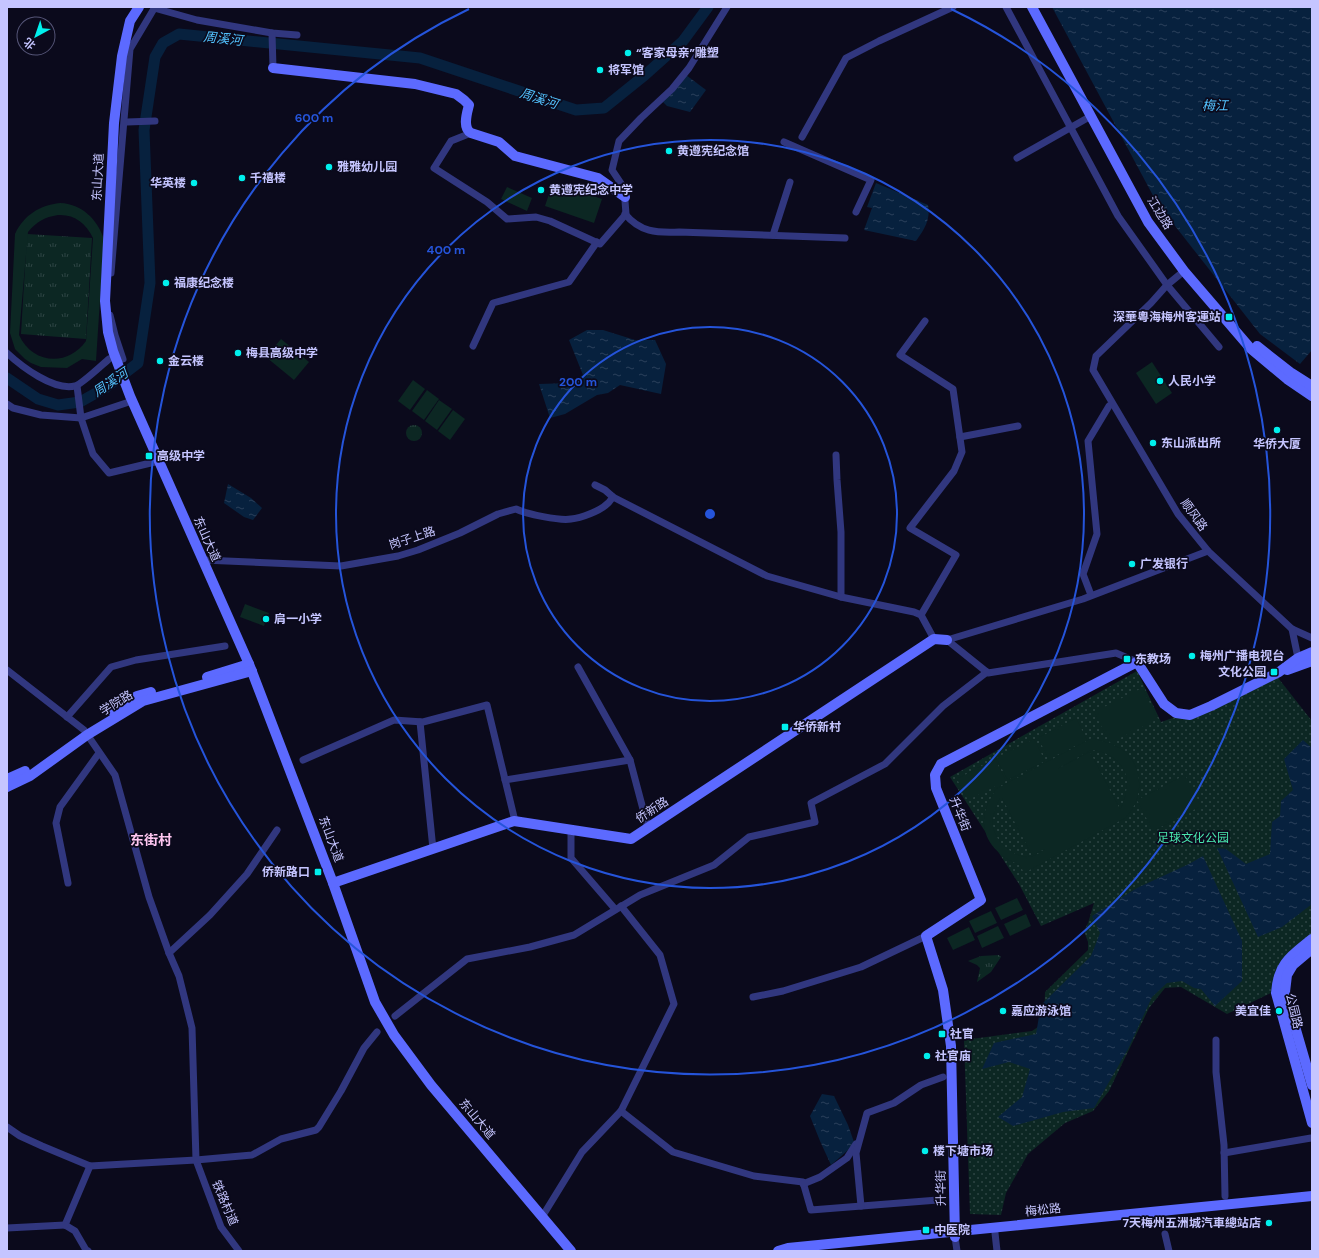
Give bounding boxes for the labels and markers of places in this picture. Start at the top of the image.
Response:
place label: “客家母亲”雕塑 [636,45,719,61]
marker: “客家母亲”雕塑 [623,48,633,58]
place label: 将军馆 [608,62,644,78]
marker: 将军馆 [595,65,605,75]
place label: 黄遵宪纪念馆 [677,143,749,159]
marker: 黄遵宪纪念馆 [664,146,674,156]
place label: 雅雅幼儿园 [337,159,397,175]
marker: 雅雅幼儿园 [324,162,334,172]
place label: 千禧楼 [250,170,286,186]
marker: 千禧楼 [237,173,247,183]
place label: 华英楼 [150,175,186,191]
marker: 华英楼 [189,178,199,188]
place label: 黄遵宪纪念中学 [549,182,633,198]
marker: 黄遵宪纪念中学 [536,185,546,195]
place label: 福康纪念楼 [174,275,234,291]
marker: 福康纪念楼 [161,278,171,288]
place label: 深華粵海梅州客運站 [1113,309,1221,325]
marker: 深華粵海梅州客運站 [1224,312,1234,322]
place label: 梅县高级中学 [246,345,318,361]
marker: 梅县高级中学 [233,348,243,358]
place label: 金云楼 [168,353,204,369]
marker: 金云楼 [155,356,165,366]
place label: 人民小学 [1168,373,1216,389]
marker: 人民小学 [1155,376,1165,386]
marker: 华侨大厦 [1272,425,1282,435]
place label: 东山派出所 [1161,435,1221,451]
place label: 华侨大厦 [1253,436,1301,452]
marker: 东山派出所 [1148,438,1158,448]
place label: 高级中学 [157,448,205,464]
marker: 高级中学 [144,451,154,461]
centre of rings [703,507,717,521]
place label: 广发银行 [1140,556,1188,572]
marker: 广发银行 [1127,559,1137,569]
place label: 肩一小学 [274,611,322,627]
marker: 肩一小学 [261,614,271,624]
place label: 梅州广播电视台 [1200,648,1284,664]
place label: 东教场 [1135,651,1171,667]
marker: 梅州广播电视台 [1187,651,1197,661]
marker: 东教场 [1122,654,1132,664]
place label: 文化公园 [1218,664,1266,680]
marker: 文化公园 [1269,667,1279,677]
place label: 华侨新村 [793,719,841,735]
marker: 华侨新村 [780,722,790,732]
place label: 侨新路口 [262,864,310,880]
marker: 侨新路口 [313,867,323,877]
place label: 嘉应游泳馆 [1011,1003,1071,1019]
place label: 美宜佳 [1235,1003,1271,1019]
marker: 嘉应游泳馆 [998,1006,1008,1016]
marker: 美宜佳 [1274,1006,1284,1016]
place label: 社官 [950,1026,974,1042]
marker: 社官 [937,1029,947,1039]
place label: 社官庙 [935,1048,971,1064]
marker: 社官庙 [922,1051,932,1061]
place label: 楼下塘市场 [933,1143,993,1159]
marker: 楼下塘市场 [920,1146,930,1156]
place label: 7天梅州五洲城汽車總站店 [1123,1215,1261,1231]
marker: 7天梅州五洲城汽車總站店 [1264,1218,1274,1228]
place label: 中医院 [934,1222,970,1238]
marker: 中医院 [921,1225,931,1235]

